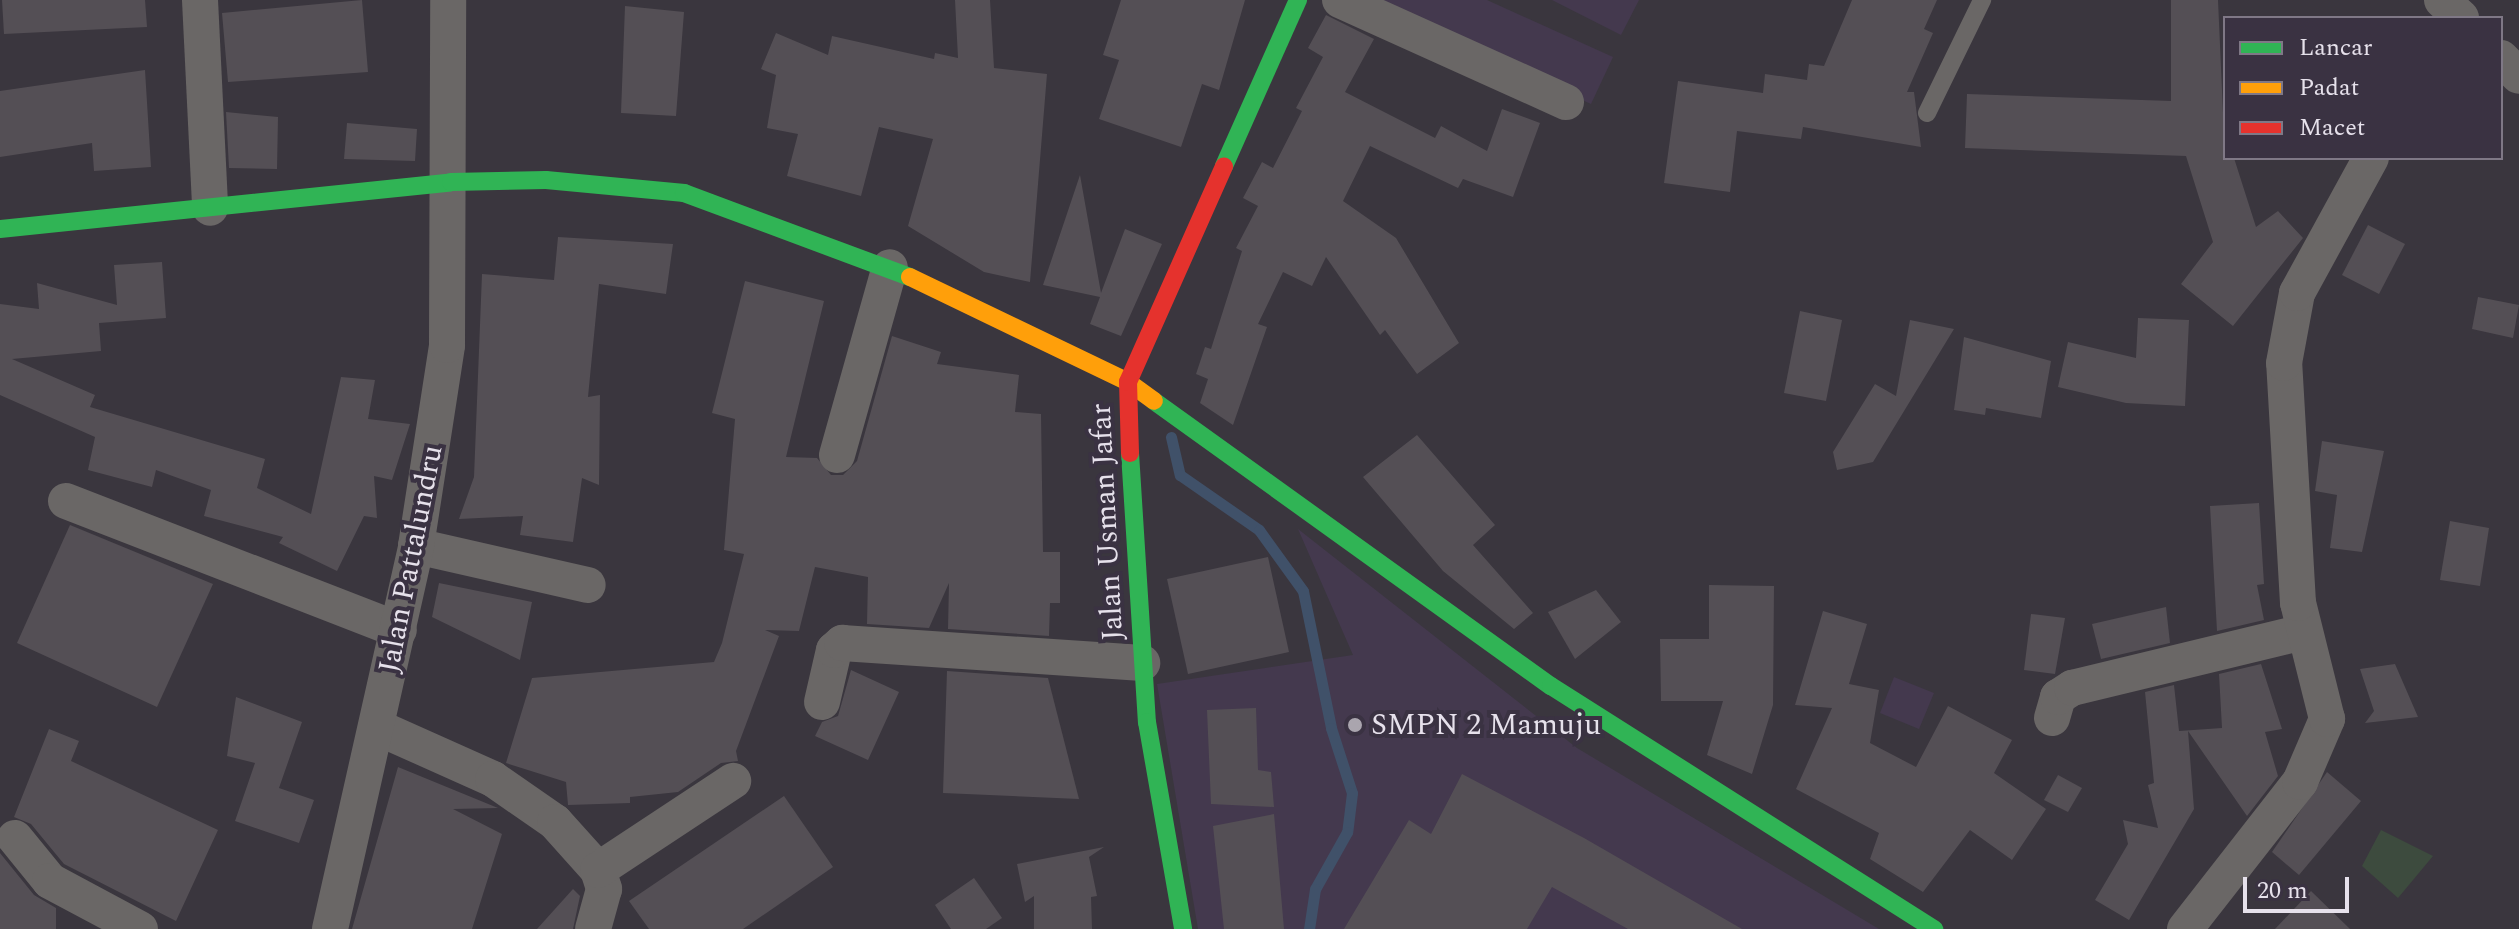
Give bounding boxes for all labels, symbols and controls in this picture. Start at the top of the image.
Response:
legend [2223,16,2503,160]
text: Lancar [2299,30,2373,66]
text: Padat [2299,70,2359,106]
text: Macet [2299,110,2365,146]
street label: Jalan Usman Jafar [1083,402,1131,642]
street label: Jalan Pattalundru [371,442,451,676]
place label: SMPN 2 Mamuju [1371,707,1601,743]
marker: SMPN 2 Mamuju [1346,716,1364,734]
scale bar [2247,861,2353,911]
text: 20 m [2257,873,2308,909]

